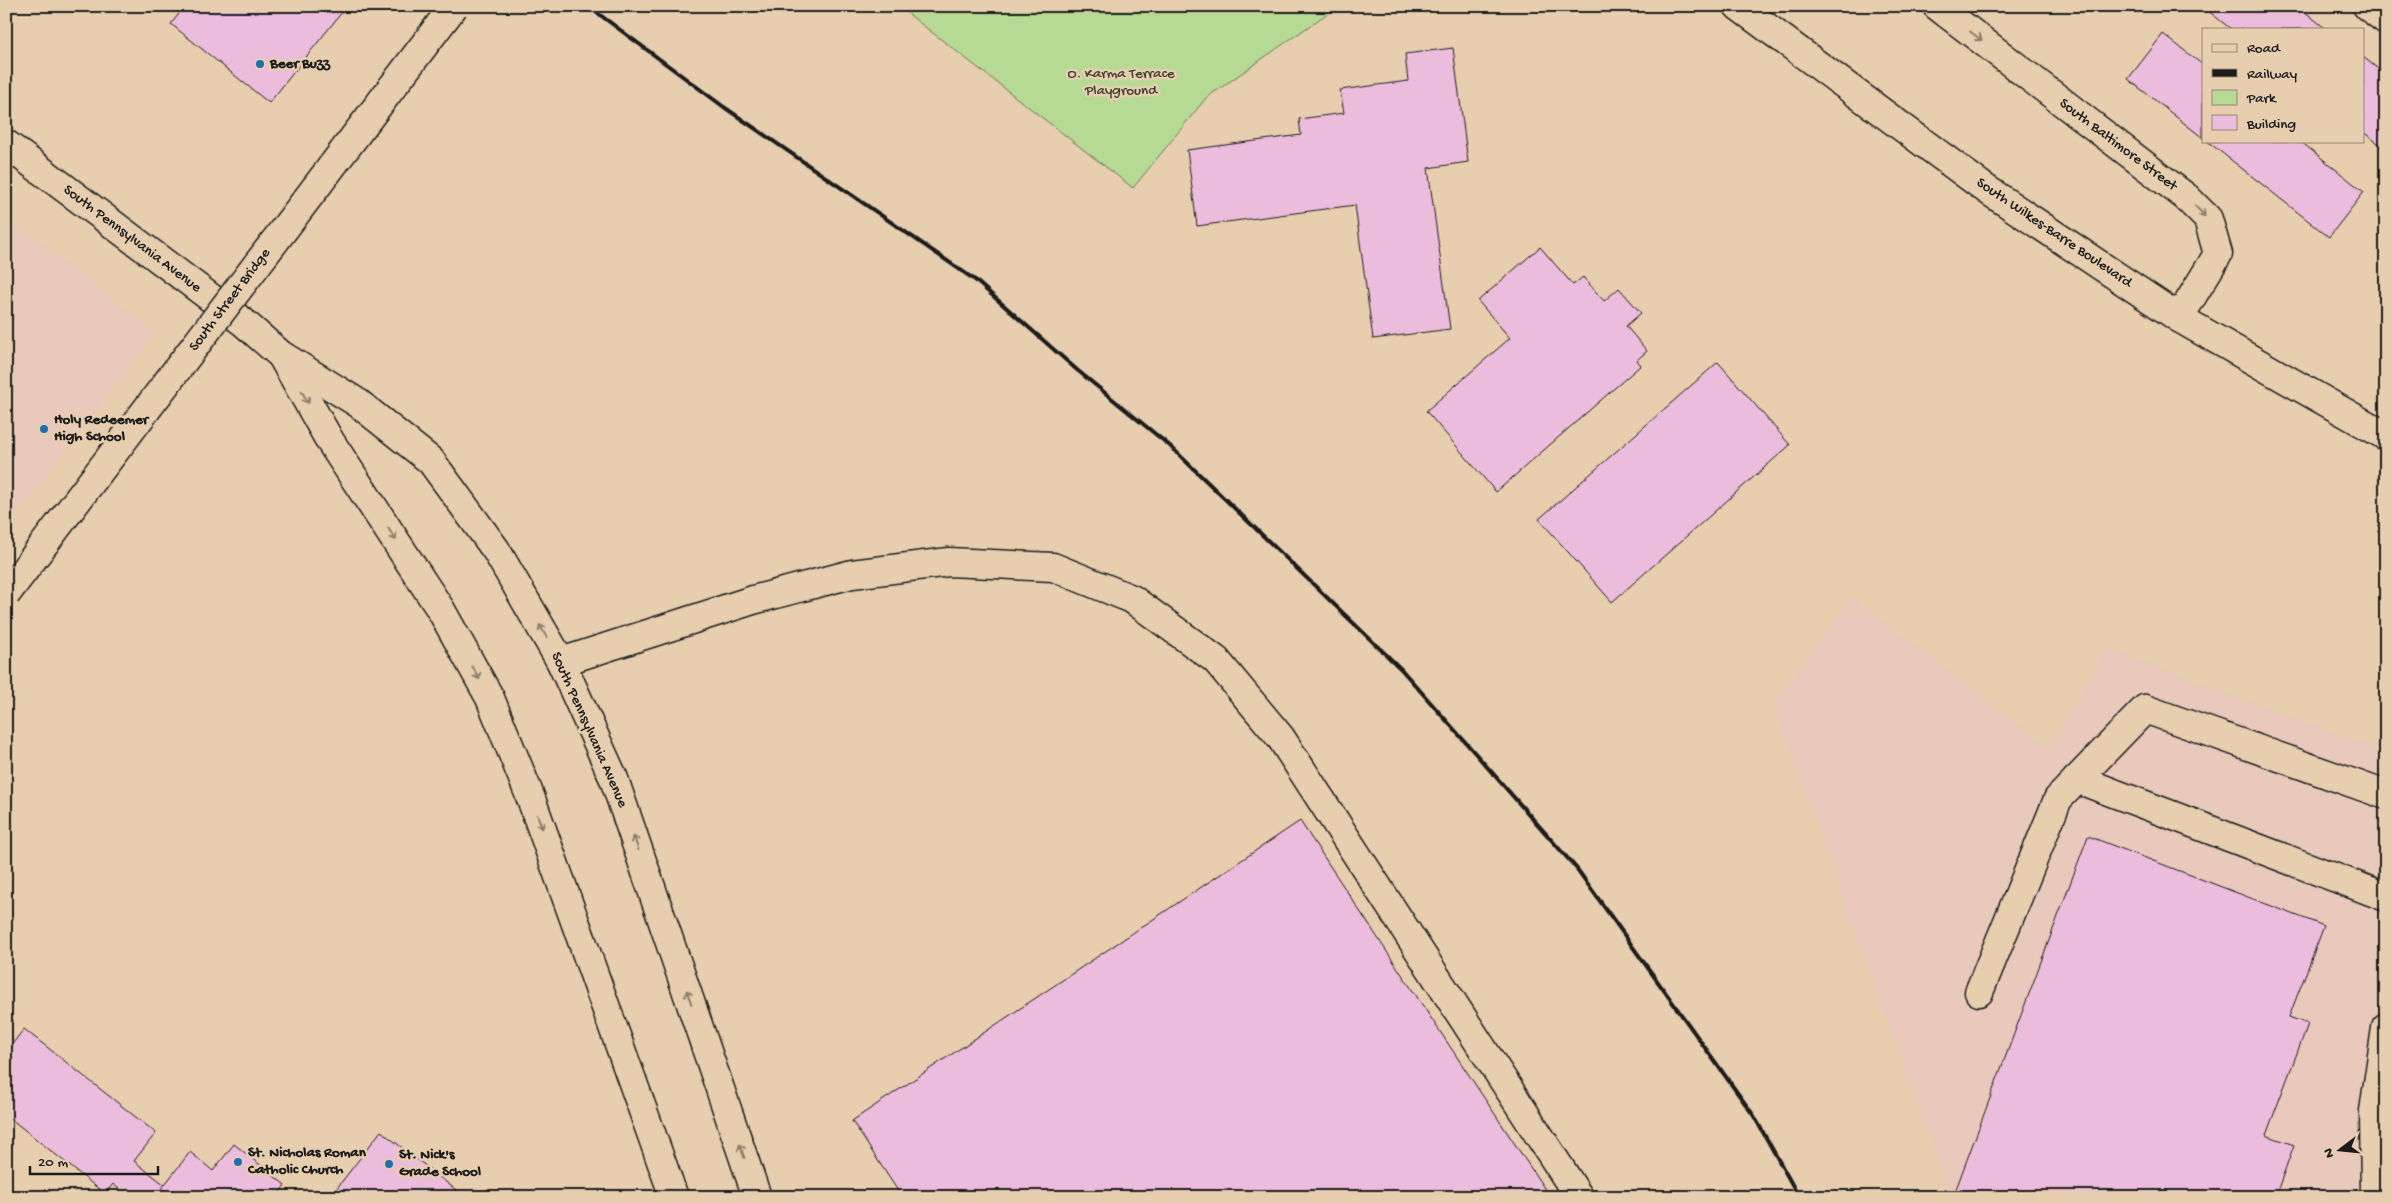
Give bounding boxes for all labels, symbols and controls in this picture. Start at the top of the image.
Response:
legend [2202,28,2364,142]
one-way arrow [1969,31,1983,41]
text: Road [2247,40,2281,58]
place label: Beer Buzz [269,55,331,73]
marker: Beer Buzz [254,58,266,70]
park label: O. Karma Terrace Playground [1067,65,1175,100]
text: Railway [2247,66,2298,84]
text: Park [2246,90,2277,108]
street label: South Baltimore Street [2055,95,2182,196]
text: Building [2246,116,2296,134]
street label: South Wilkes-Barre Boulevard [1973,174,2136,293]
street label: South Pennsylvania Avenue [59,181,205,297]
one-way arrow [2194,205,2206,218]
street label: South Street Bridge [185,245,275,355]
one-way arrow [301,389,310,404]
place label: Holy Redeemer High School [54,411,150,446]
marker: Holy Redeemer High School [38,423,50,435]
one-way arrow [387,527,397,541]
one-way arrow [537,624,547,638]
street label: South Pennsylvania Avenue [547,649,632,811]
one-way arrow [472,665,481,680]
one-way arrow [536,814,545,830]
one-way arrow [631,836,640,851]
one-way arrow [684,990,693,1005]
north arrow [2314,1126,2364,1176]
scale bar [30,1143,158,1175]
one-way arrow [736,1143,746,1159]
place label: St. Nicholas Roman Catholic Church [247,1144,367,1179]
place label: St. Nick's Grade School [399,1146,482,1181]
text: N [2320,1146,2339,1160]
text: 20 m [38,1154,68,1172]
marker: St. Nicholas Roman Catholic Church [232,1156,244,1168]
marker: St. Nick's Grade School [383,1158,395,1170]

